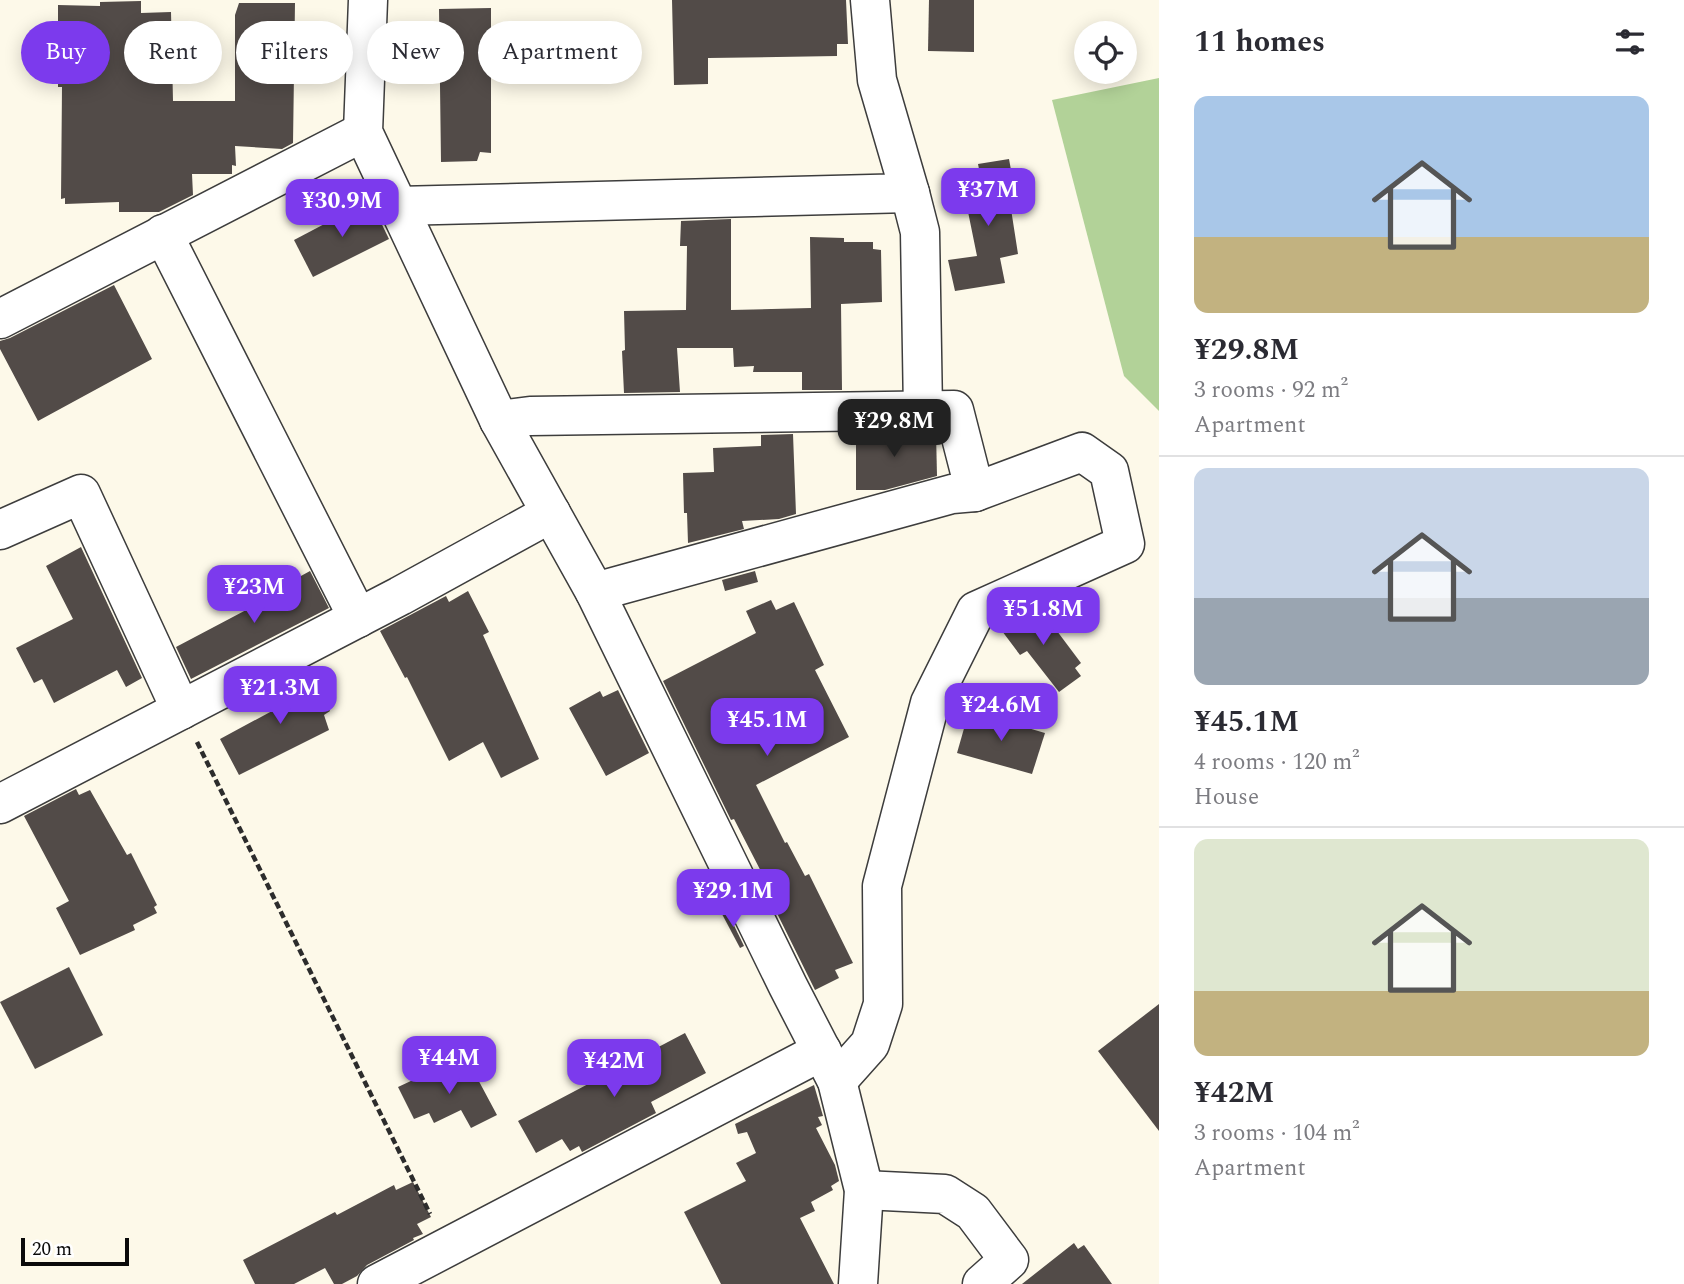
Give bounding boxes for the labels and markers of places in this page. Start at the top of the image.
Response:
pin: ¥37M [947,168,1029,228]
pin: ¥30.9M [285,180,399,239]
pin: ¥29.8M [837,400,951,459]
pin: ¥23M [213,566,295,625]
pin: ¥51.8M [986,588,1100,647]
pin: ¥21.3M [223,666,337,726]
pin: ¥24.6M [944,684,1058,743]
pin: ¥45.1M [710,698,824,758]
pin: ¥29.1M [676,870,790,929]
pin: ¥44M [408,1036,490,1096]
pin: ¥42M [573,1040,655,1099]

